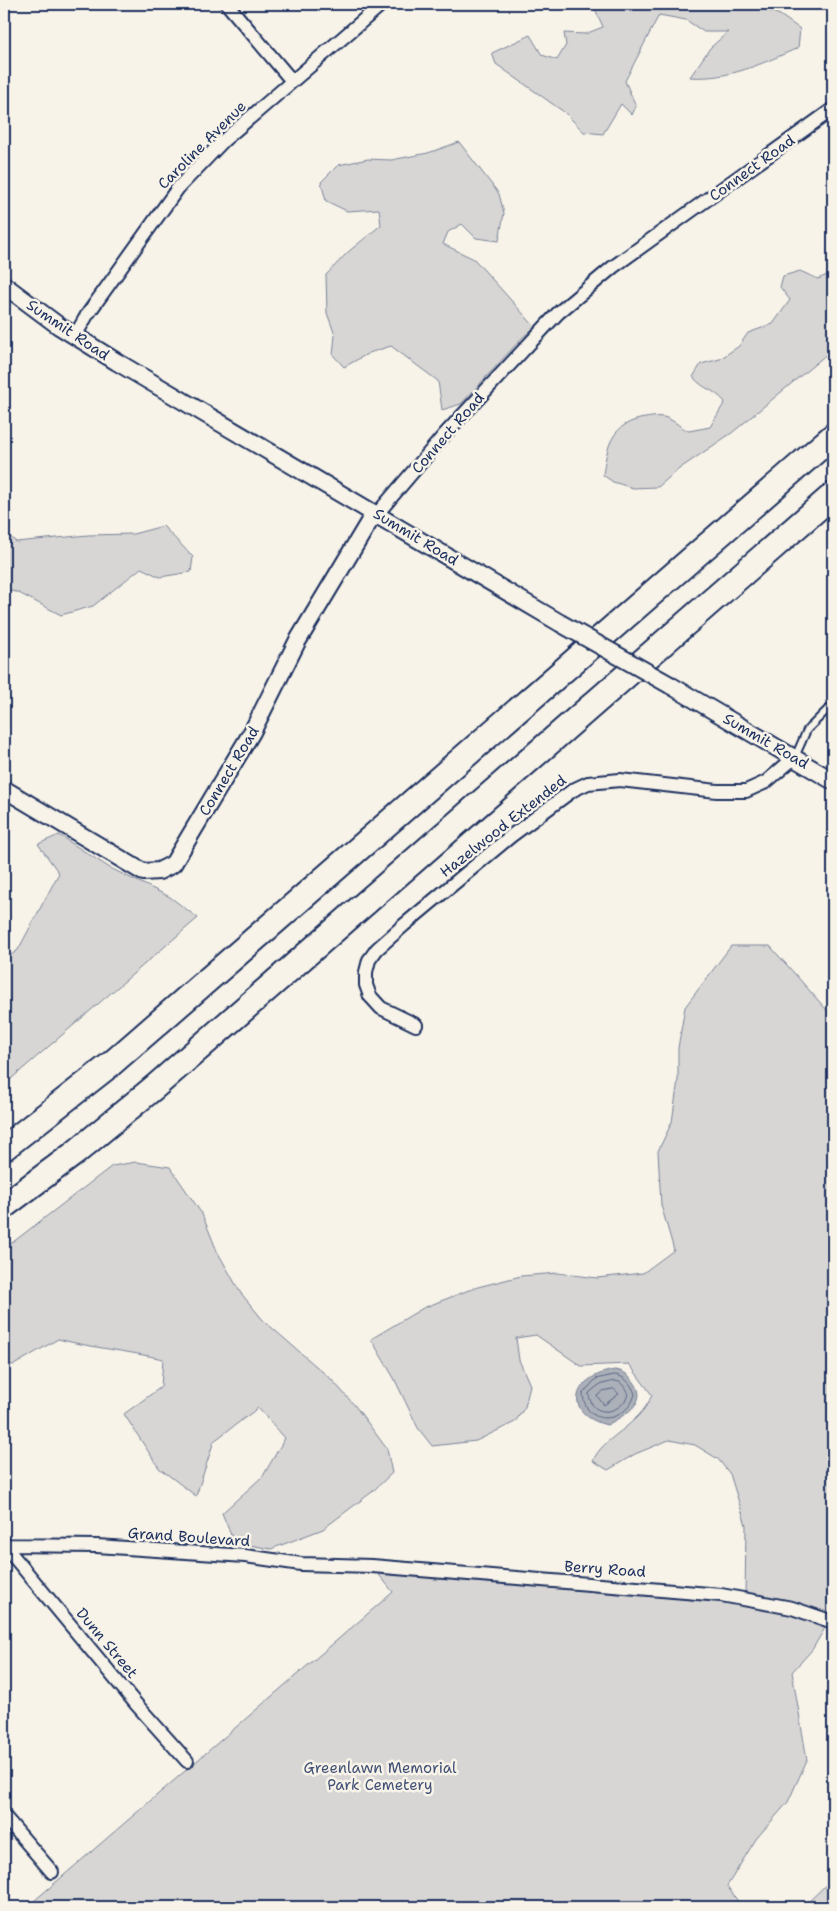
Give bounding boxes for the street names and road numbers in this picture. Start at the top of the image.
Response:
street label: Caroline Avenue [153,96,251,194]
street label: Connect Road [705,130,799,206]
street label: Summit Road [23,295,114,365]
street label: Connect Road [407,388,489,478]
street label: Summit Road [370,504,463,570]
street label: Summit Road [720,708,813,774]
street label: Connect Road [194,722,264,819]
street label: Hazelwood Extended [436,770,571,882]
street label: Grand Boulevard [127,1523,251,1551]
street label: Berry Road [564,1556,647,1582]
street label: Dunn Street [72,1604,142,1682]

